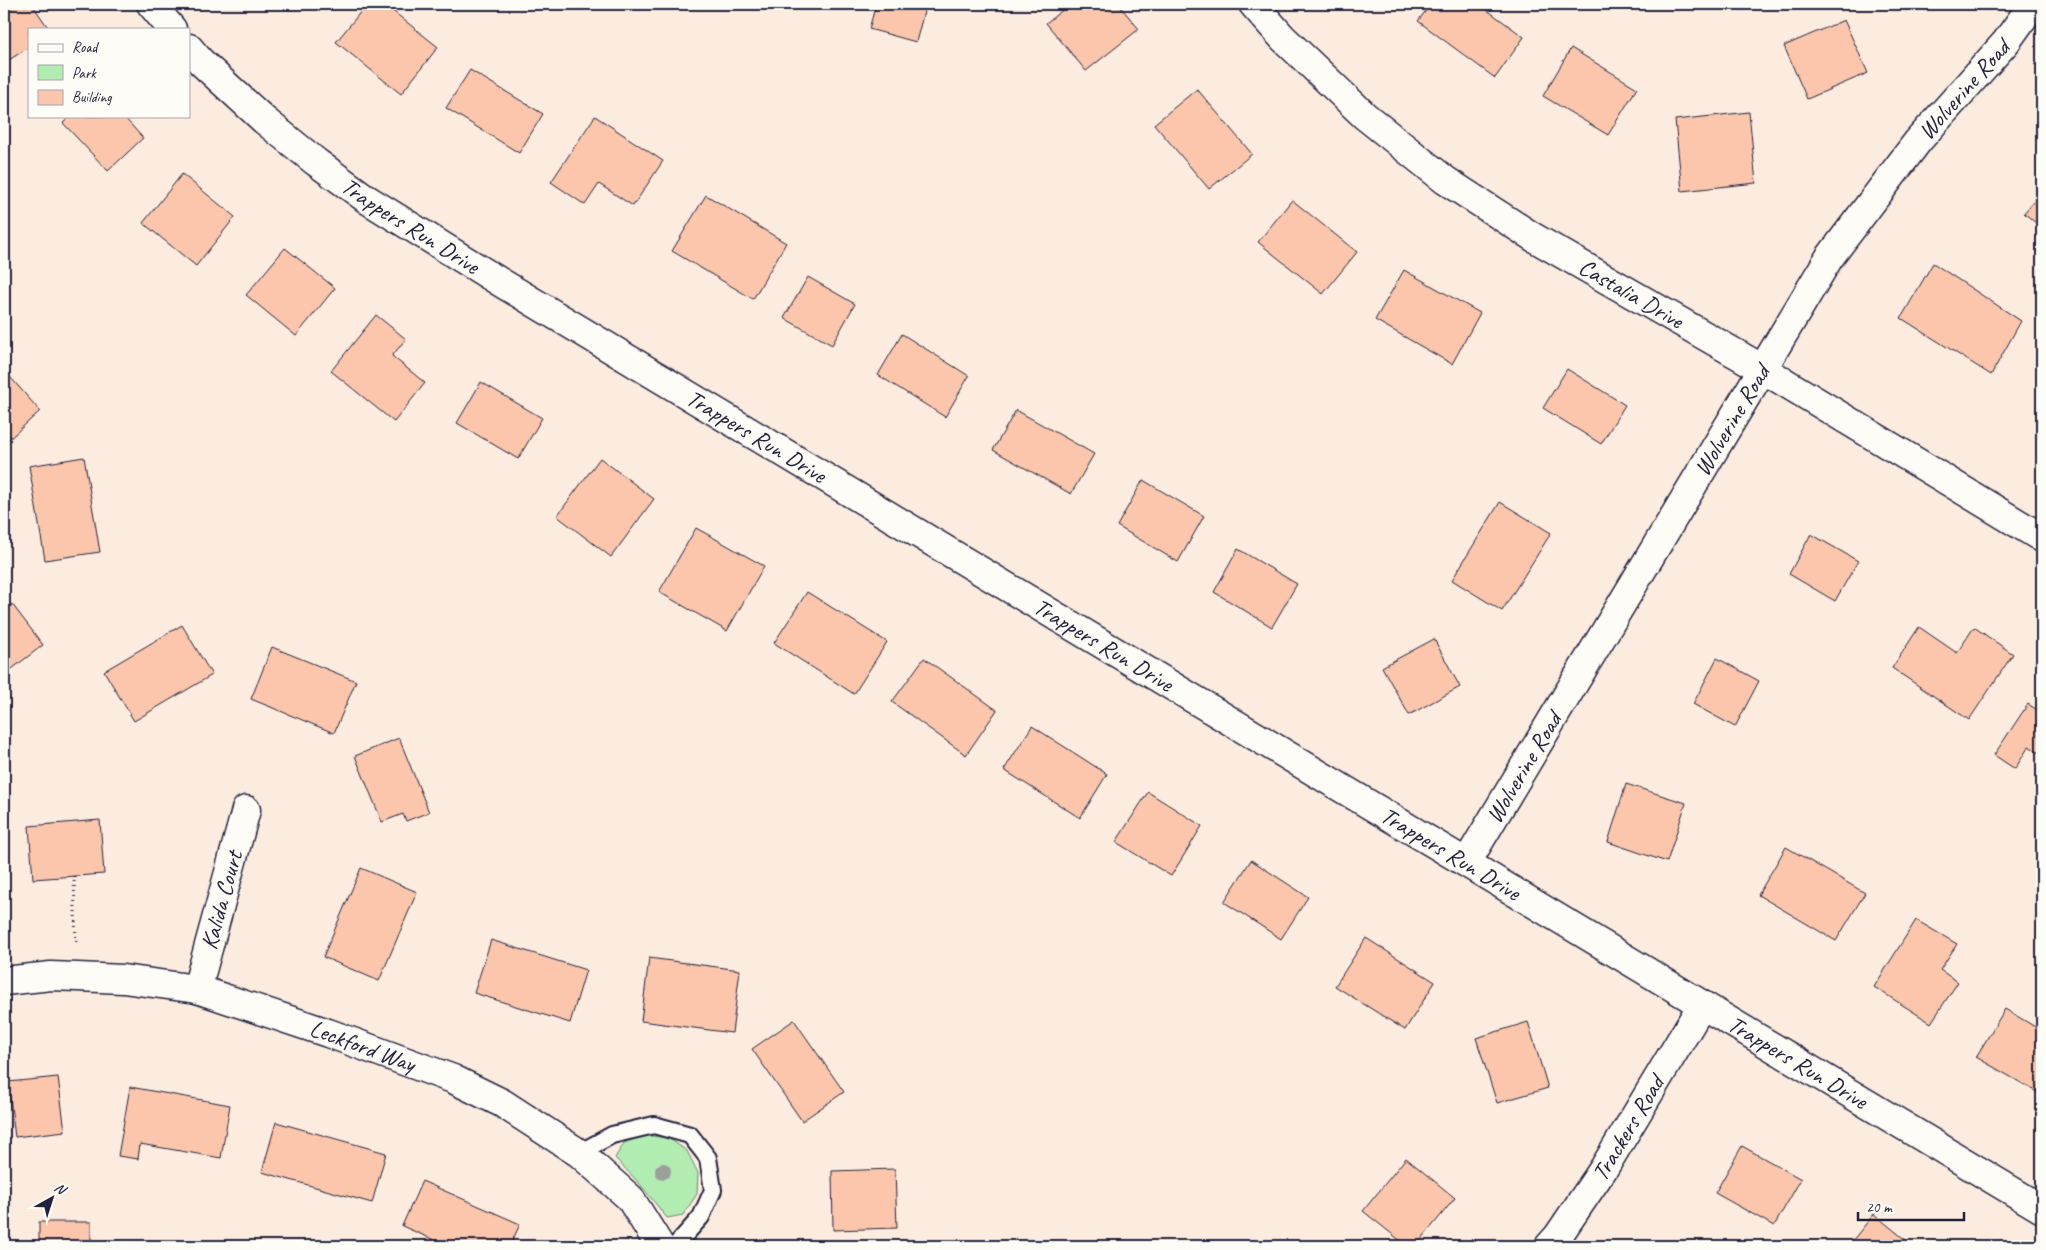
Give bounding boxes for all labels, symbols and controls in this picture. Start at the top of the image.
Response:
legend [28,28,190,118]
street label: Wolverine Road [1911,31,2018,146]
text: Road [72,38,99,57]
text: Park [72,64,97,83]
text: Building [72,88,112,107]
street label: Trappers Run Drive [336,171,487,282]
street label: Castalia Drive [1574,252,1691,336]
street label: Wolverine Road [1687,356,1778,481]
street label: Trappers Run Drive [681,383,834,491]
street label: Trappers Run Drive [1028,591,1181,699]
street label: Wolverine Road [1479,704,1570,828]
street label: Trappers Run Drive [1375,800,1528,908]
street label: Kalida Court [194,846,250,953]
street label: Trappers Run Drive [1723,1009,1875,1117]
street label: Leckford Way [306,1013,421,1079]
street label: Trackers Road [1585,1067,1673,1186]
north arrow [28,1172,78,1222]
text: N [51,1179,70,1199]
scale bar [1858,1190,1965,1222]
text: 20 m [1866,1198,1893,1217]

